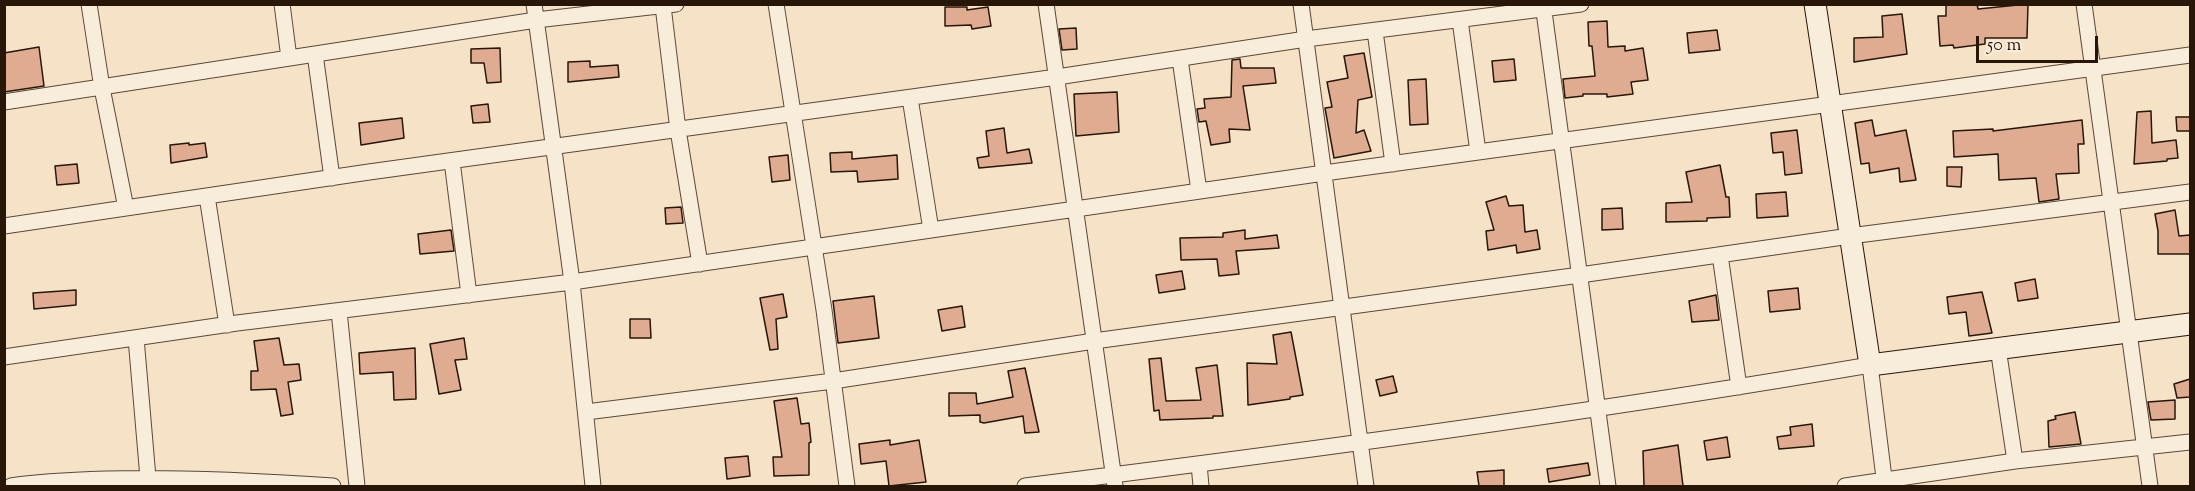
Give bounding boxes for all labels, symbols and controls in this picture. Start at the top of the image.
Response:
scale bar [1979,24,2100,62]
text: 50 m [1987,33,2021,59]

